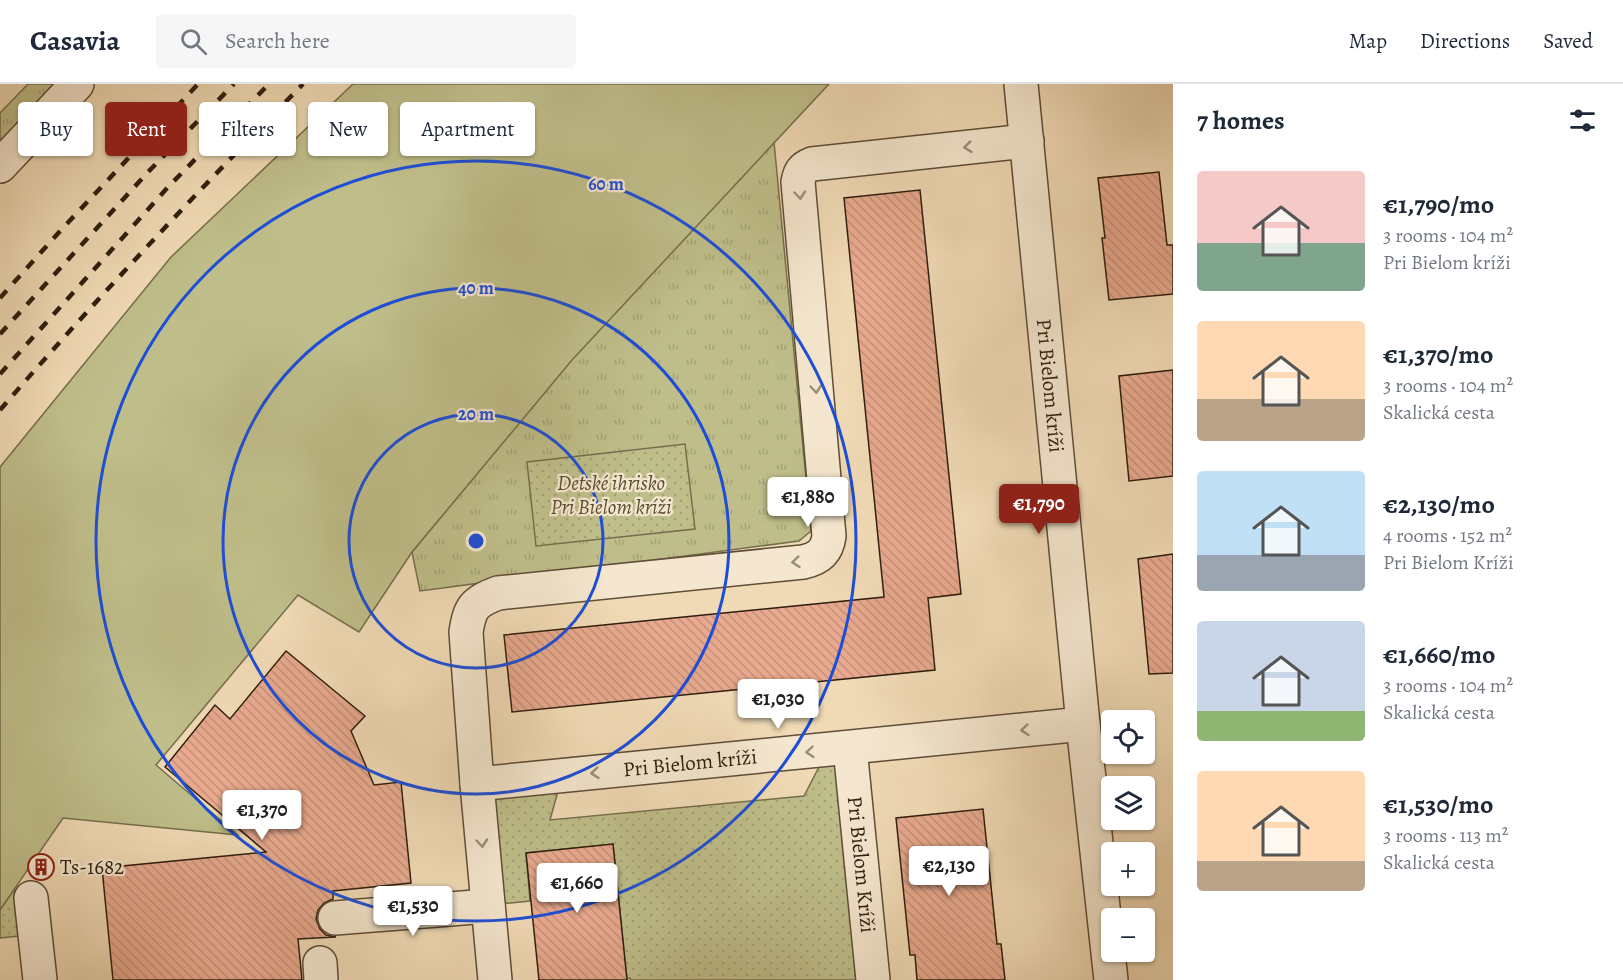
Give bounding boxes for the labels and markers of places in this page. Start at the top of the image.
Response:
pin: €1,880 [759,477,857,528]
pin: €1,790 [990,484,1088,535]
centre of rings [466,531,486,551]
pin: €1,030 [729,679,827,730]
pin: €1,370 [213,790,311,841]
pin: €2,130 [900,846,998,897]
building icon: Ts-1682 [26,852,56,882]
place label: Ts-1682 [60,853,124,881]
pin: €1,660 [528,863,626,914]
pin: €1,530 [364,886,462,937]

